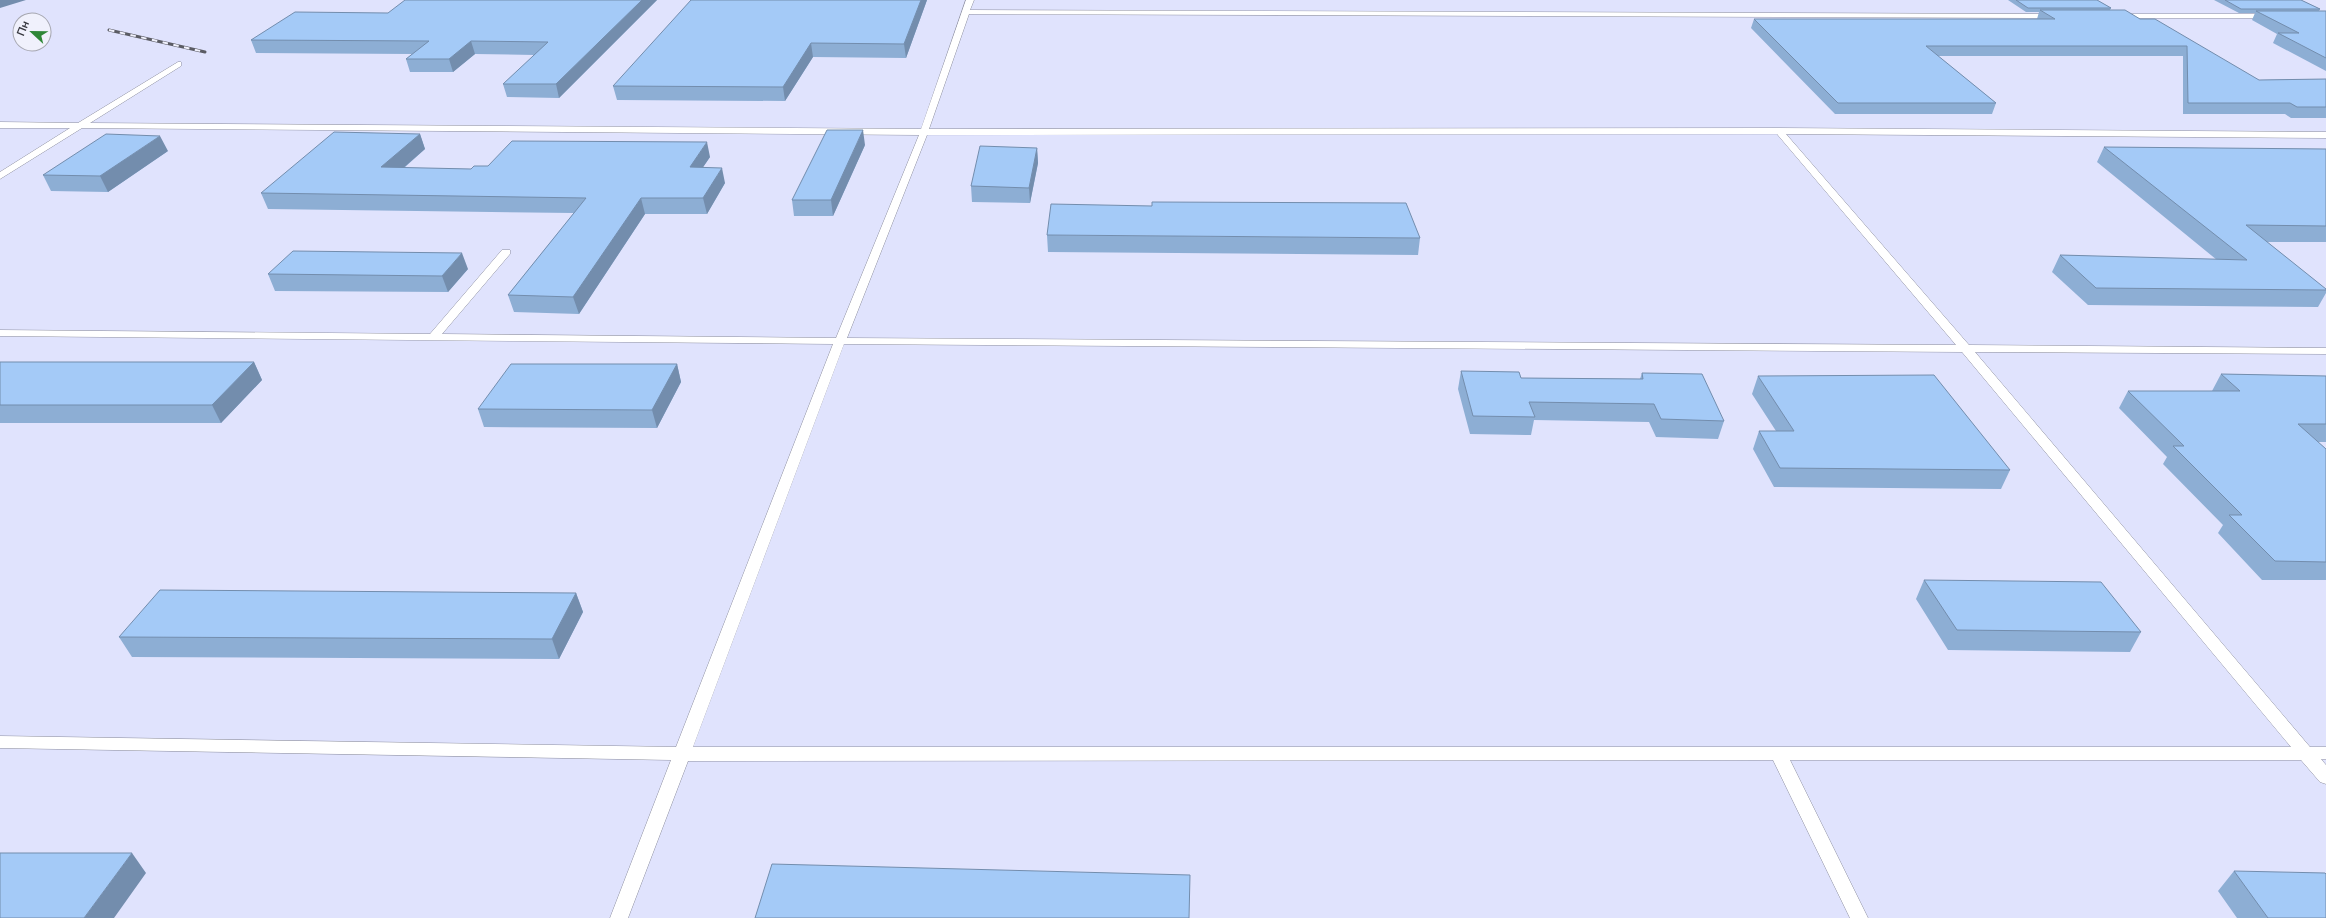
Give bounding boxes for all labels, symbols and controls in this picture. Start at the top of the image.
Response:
north arrow [12,12,52,52]
text: Пн [13,18,32,38]

